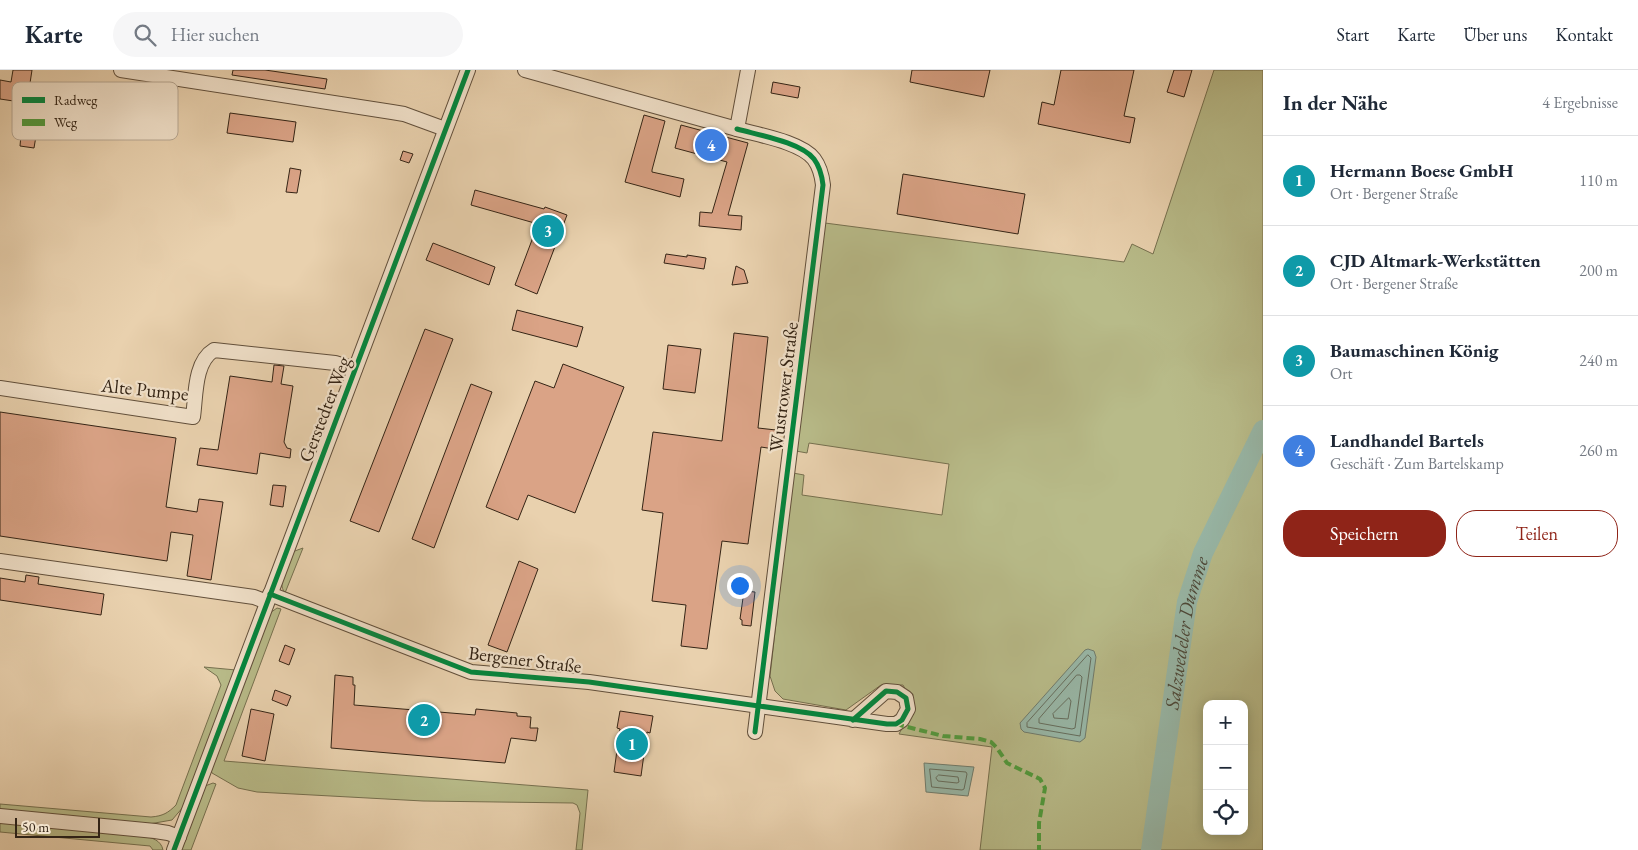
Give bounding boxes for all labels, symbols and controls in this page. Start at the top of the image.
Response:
search box [113,12,463,57]
text: Karte [25,19,83,50]
icon: search [131,21,159,49]
text: Hier suchen [171,22,260,47]
text: Start [1336,23,1369,46]
text: Karte [1397,23,1435,46]
text: Über uns [1463,23,1527,46]
text: Kontakt [1555,23,1613,46]
legend [12,82,178,140]
text: In der Nähe [1283,89,1388,116]
text: Radweg [54,91,98,109]
text: 4 Ergebnisse [1542,92,1618,113]
text: Weg [54,113,78,131]
pin: 4 [695,126,727,164]
text: Hermann Boese GmbH [1330,158,1513,183]
text: 1 [1295,170,1303,191]
text: 110 m [1579,170,1618,191]
text: Ort · Bergener Straße [1330,183,1458,204]
pin: 3 [532,212,564,250]
text: CJD Altmark-Werkstätten [1330,248,1541,273]
text: 2 [1295,260,1303,281]
text: 200 m [1579,260,1618,281]
text: Ort · Bergener Straße [1330,273,1458,294]
street label: Wustrower Straße [763,321,804,453]
text: Baumaschinen König [1330,338,1499,363]
text: 3 [1295,350,1303,371]
text: 240 m [1579,350,1618,371]
street label: Gerstedter Weg [293,352,356,466]
text: Ort [1330,363,1353,384]
street label: Alte Pumpe [99,372,190,406]
text: Landhandel Bartels [1330,428,1484,453]
text: 4 [1295,440,1303,461]
text: 260 m [1579,440,1618,461]
text: Geschäft · Zum Bartelskamp [1330,453,1504,474]
button: Speichern [1283,510,1446,557]
button: Teilen [1456,510,1618,557]
water label: Salzwedeler Dumme [1158,553,1214,712]
your location [727,573,753,599]
street label: Bergener Straße [467,640,583,679]
map controls [1203,700,1248,835]
button: + [1203,700,1248,745]
pin: 2 [408,701,440,739]
pin: 1 [616,725,648,763]
button: − [1203,745,1248,790]
button: locate [1203,790,1248,835]
scale bar [15,815,100,838]
text: 50 m [22,818,49,836]

